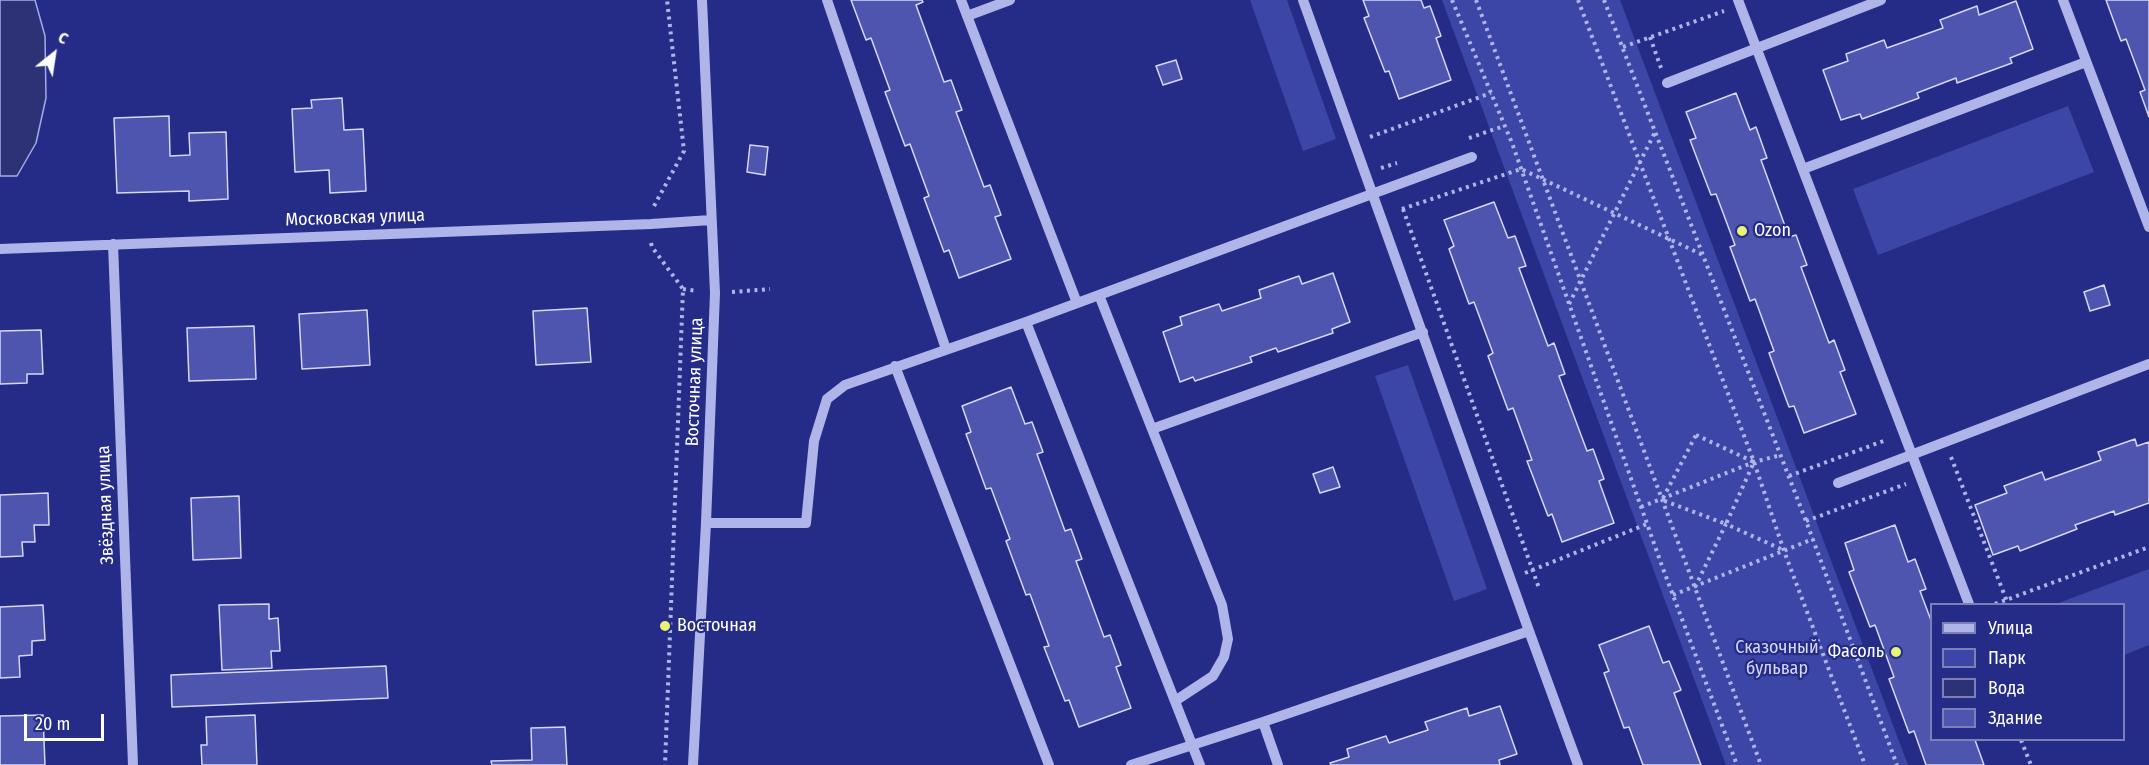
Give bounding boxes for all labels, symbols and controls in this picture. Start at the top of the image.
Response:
north arrow [24,24,84,84]
text: С [55,28,72,48]
street label: Московская улица [285,205,425,231]
place label: Ozon [1754,220,1791,242]
marker: Ozon [1735,224,1749,238]
street label: Восточная улица [682,317,708,447]
street label: Звёздная улица [93,445,119,565]
legend [1930,603,2125,741]
place label: Восточная [677,615,757,637]
text: Улица [1988,617,2033,639]
marker: Восточная [658,619,672,633]
park label: Сказочный бульвар [1735,637,1819,680]
place label: Фасоль [1828,641,1884,663]
marker: Фасоль [1889,645,1903,659]
text: Парк [1988,647,2026,669]
text: Вода [1988,677,2025,699]
scale bar [27,702,106,740]
text: Здание [1988,707,2043,729]
text: 20 m [35,713,70,735]

